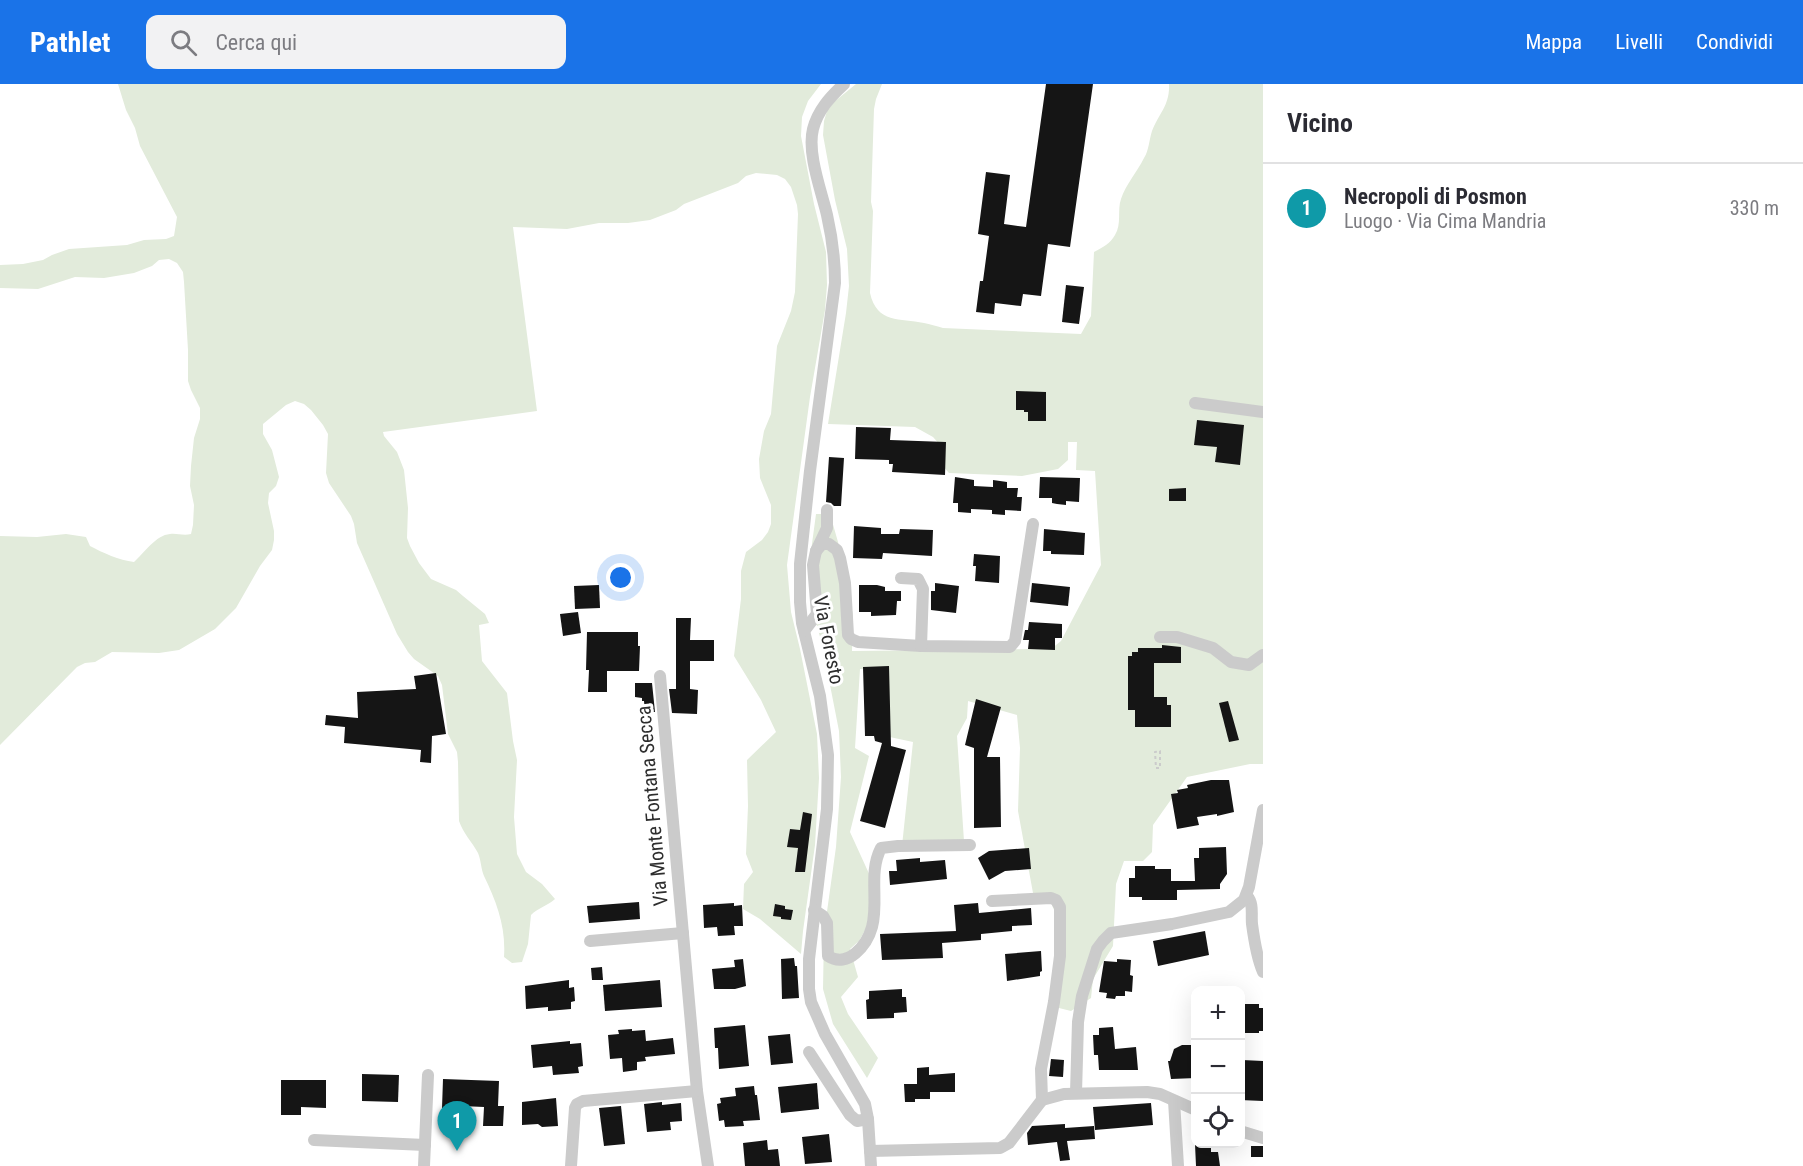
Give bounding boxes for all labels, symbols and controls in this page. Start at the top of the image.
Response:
search box [146,15,566,69]
text: Pathlet [30,26,110,59]
icon: search [167,26,200,59]
text: Cerca qui [215,30,297,55]
text: Mappa [1525,30,1582,54]
text: Livelli [1615,30,1663,54]
text: Condividi [1696,30,1773,54]
text: Vicino [1287,108,1353,138]
text: Necropoli di Posmon [1344,184,1527,209]
text: 1 [1301,196,1312,220]
text: 330 m [1730,196,1779,220]
text: Luogo · Via Cima Mandria [1344,209,1546,233]
your location [606,563,635,592]
street label: Via Foresto [809,594,849,686]
street label: Via Monte Fontana Secca [631,705,673,907]
map controls [1191,986,1245,1148]
button: + [1191,986,1245,1040]
button: − [1191,1040,1245,1094]
button: locate [1191,1094,1245,1148]
pin: 1 [438,1102,476,1151]

